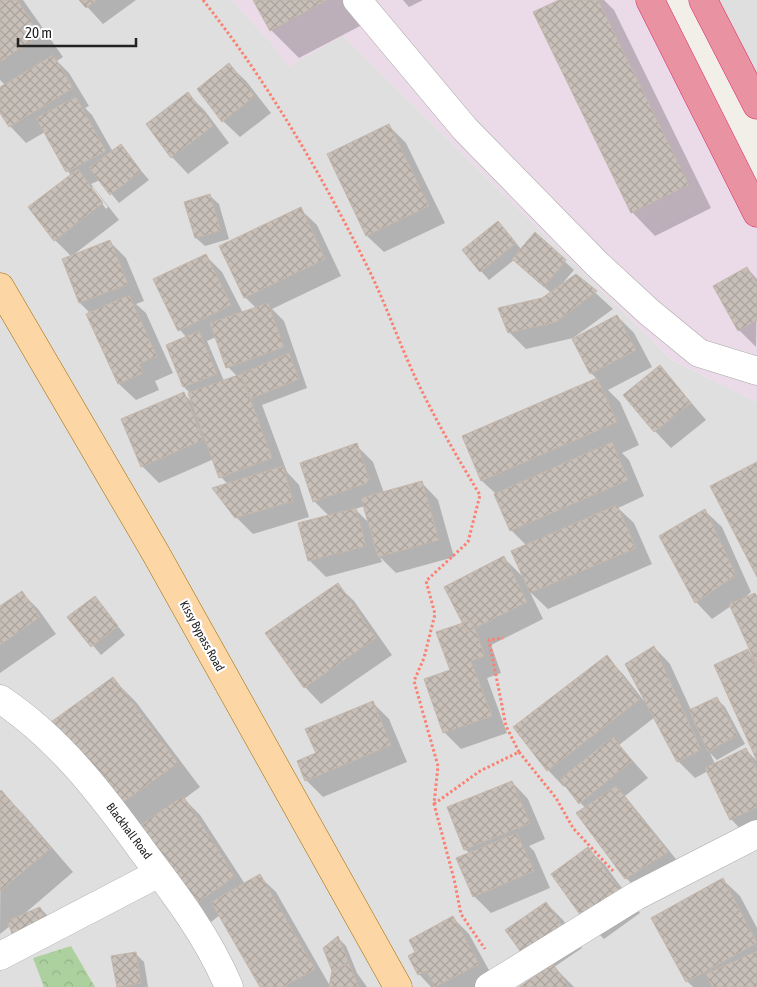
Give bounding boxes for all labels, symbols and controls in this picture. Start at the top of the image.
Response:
scale bar [18,15,135,47]
text: 20 m [25,24,52,41]
street label: Kissy Bypass Road [177,598,227,674]
street label: Blackhall Road [103,800,155,862]

